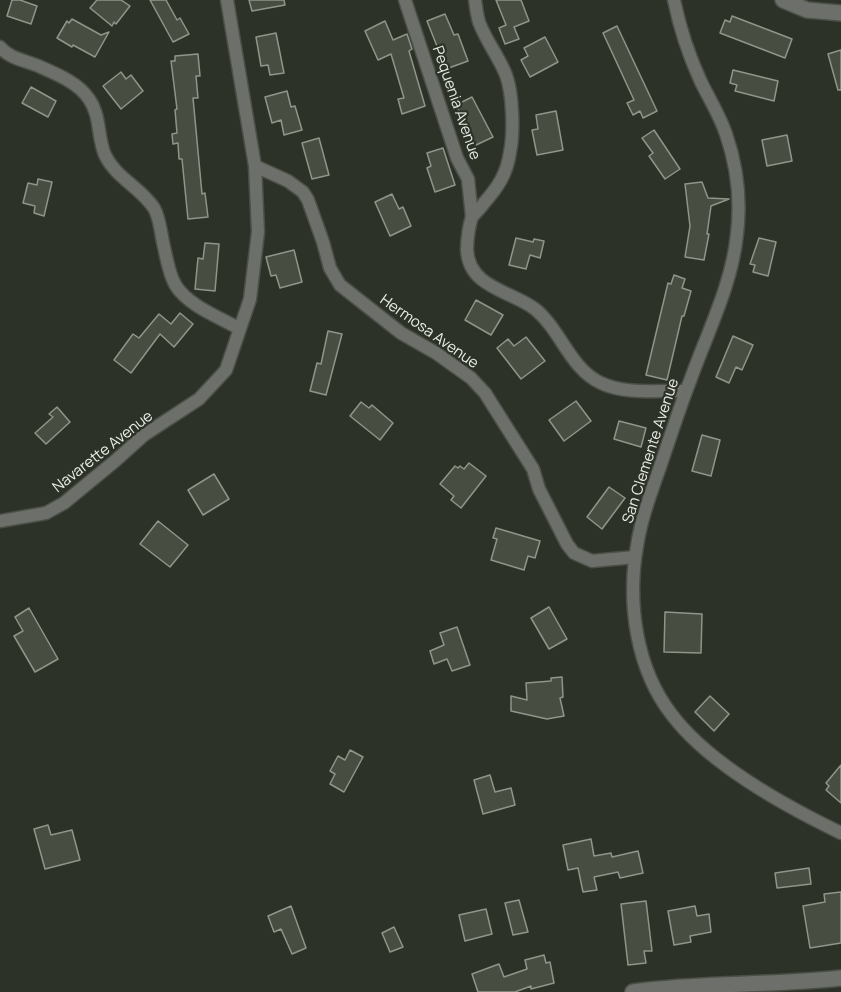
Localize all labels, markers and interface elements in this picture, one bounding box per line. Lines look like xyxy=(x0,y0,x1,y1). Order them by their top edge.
street label: Pequenia Avenue xyxy=(428,44,484,162)
street label: Hermosa Avenue xyxy=(376,291,482,373)
street label: San Clemente Avenue xyxy=(619,376,683,526)
street label: Navarette Avenue xyxy=(49,407,157,497)

